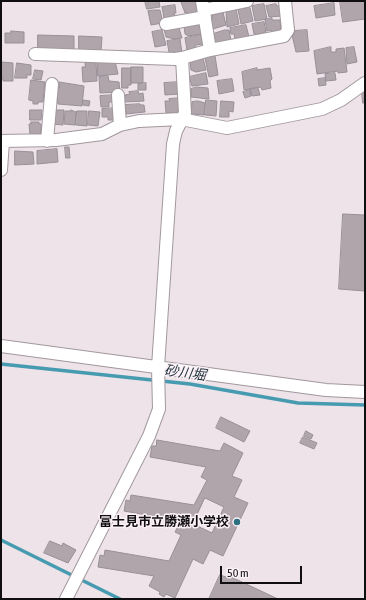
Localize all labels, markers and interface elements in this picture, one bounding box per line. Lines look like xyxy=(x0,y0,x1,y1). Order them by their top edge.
water label: 砂川堀 xyxy=(163,362,207,384)
place label: 富士見市立勝瀬小学校 xyxy=(99,514,229,530)
marker: 富士見市立勝瀬小学校 xyxy=(232,517,242,527)
scale bar xyxy=(222,558,304,584)
text: 50 m xyxy=(227,566,249,580)

